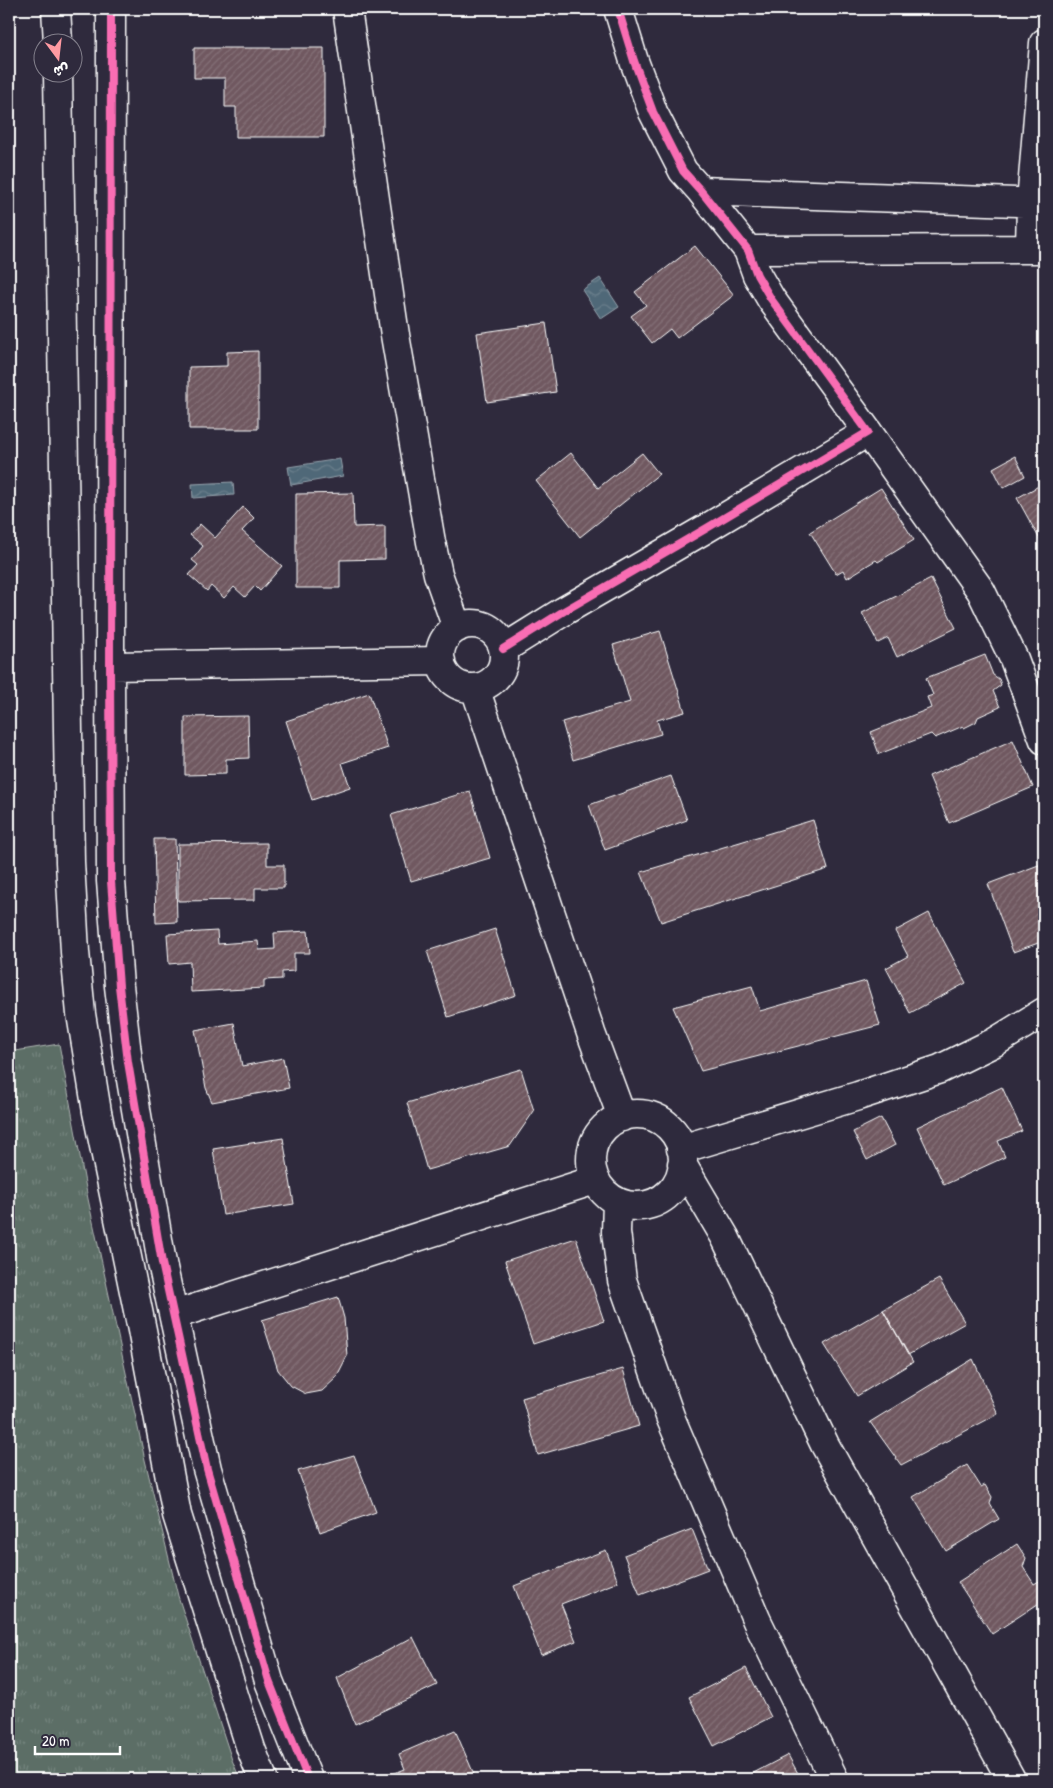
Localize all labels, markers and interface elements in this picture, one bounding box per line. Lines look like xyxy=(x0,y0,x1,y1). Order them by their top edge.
north arrow xyxy=(32,32,82,82)
text: ش xyxy=(52,60,71,82)
scale bar xyxy=(35,1723,120,1755)
text: 20 m xyxy=(42,1730,69,1751)

